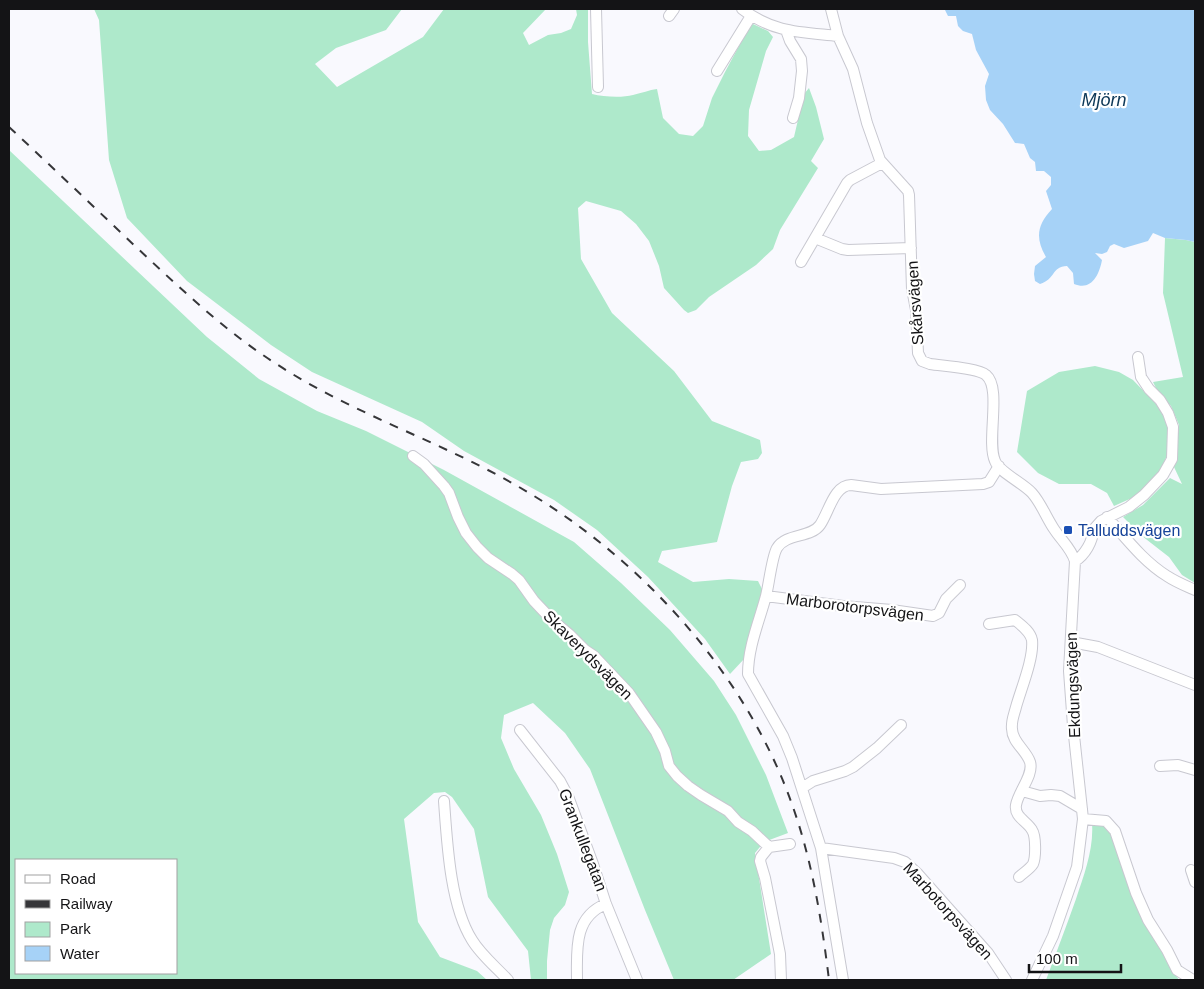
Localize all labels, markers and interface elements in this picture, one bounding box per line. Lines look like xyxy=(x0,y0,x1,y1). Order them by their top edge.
water label: Mjörn xyxy=(1081,90,1127,110)
street label: Skårsvägen xyxy=(904,260,926,346)
place label: Talluddsvägen xyxy=(1078,522,1180,539)
marker: Talluddsvägen xyxy=(1062,524,1074,536)
street label: Marborotorpsvägen xyxy=(785,590,925,624)
street label: Skaverydsvägen xyxy=(540,607,636,703)
street label: Ekdungsvägen xyxy=(1063,632,1083,738)
street label: Grankullegatan xyxy=(556,786,610,894)
legend xyxy=(15,859,178,974)
street label: Marbotorpsvägen xyxy=(900,859,996,963)
text: Road xyxy=(60,870,96,887)
text: Railway xyxy=(60,895,113,912)
text: Park xyxy=(60,920,91,937)
scale bar xyxy=(1029,942,1122,974)
text: Water xyxy=(60,945,99,962)
text: 100 m xyxy=(1036,950,1078,967)

